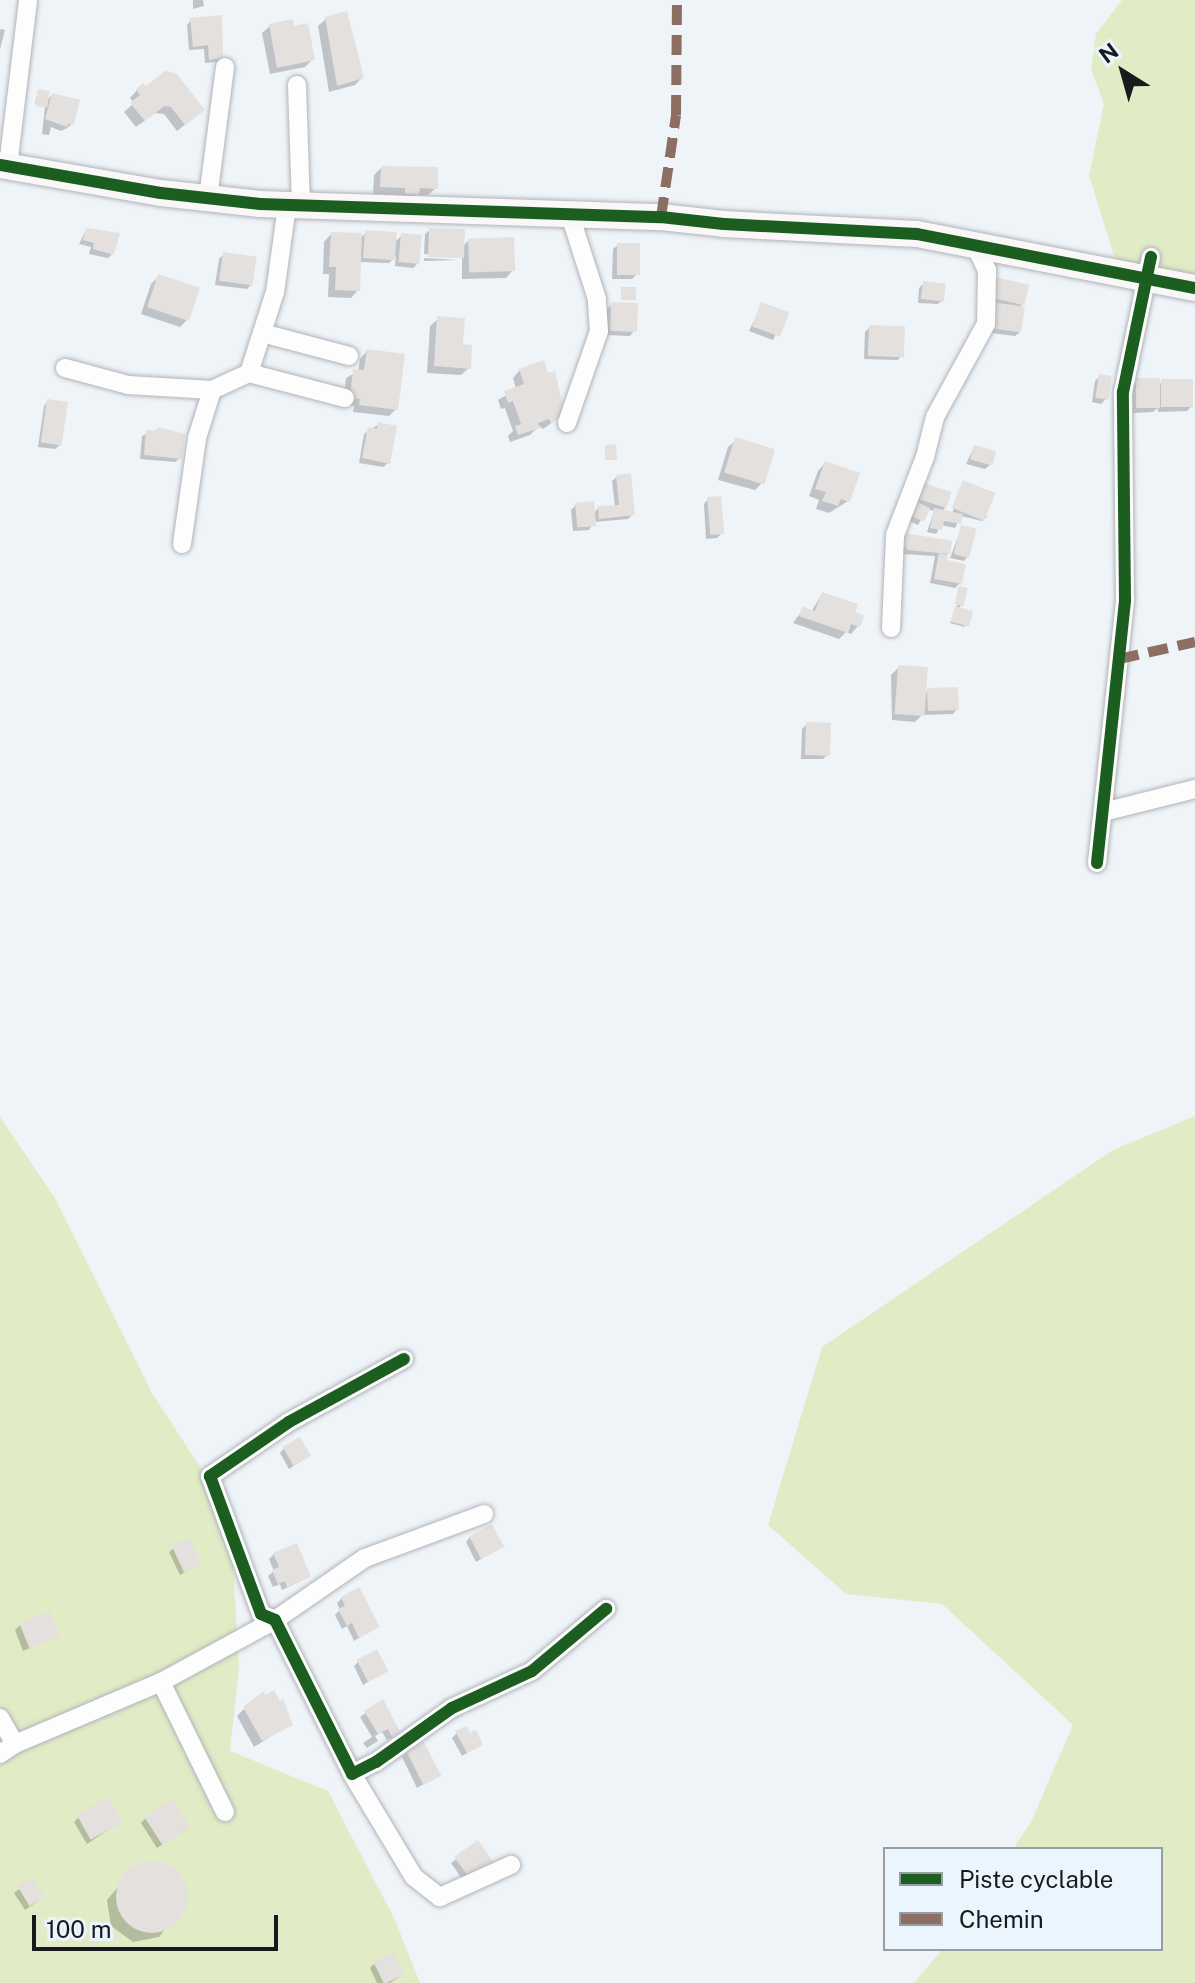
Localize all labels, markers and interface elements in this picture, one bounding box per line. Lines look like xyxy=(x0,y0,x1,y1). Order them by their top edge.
north arrow xyxy=(1083,32,1163,112)
text: N xyxy=(1094,37,1123,68)
legend xyxy=(883,1847,1163,1951)
text: Piste cyclable xyxy=(959,1865,1113,1893)
scale bar xyxy=(36,1899,282,1949)
text: Chemin xyxy=(959,1905,1044,1933)
text: 100 m xyxy=(46,1915,112,1943)

